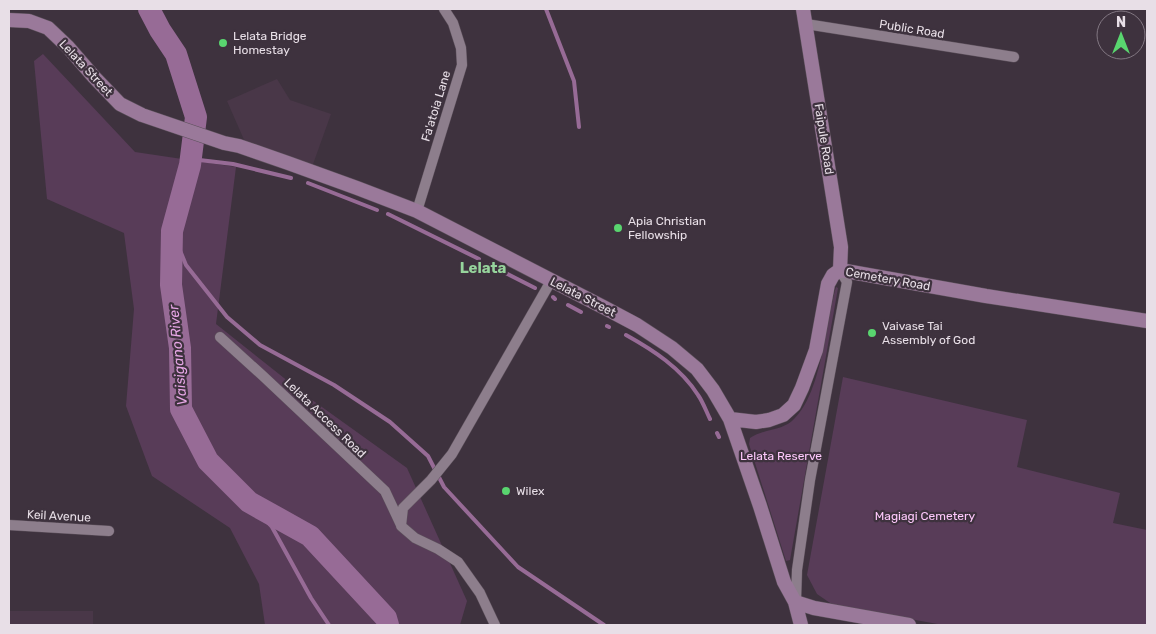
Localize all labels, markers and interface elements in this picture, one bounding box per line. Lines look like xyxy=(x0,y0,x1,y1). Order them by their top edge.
north arrow xyxy=(1096,10,1146,60)
text: N xyxy=(1116,14,1126,31)
street label: Public Road xyxy=(878,17,946,41)
place label: Lelata Bridge Homestay xyxy=(233,29,307,57)
street label: Lelata Street xyxy=(56,37,116,99)
marker: Lelata Bridge Homestay xyxy=(217,37,229,49)
street label: Fa'atoia Lane xyxy=(419,69,453,143)
street label: Faipule Road xyxy=(811,103,837,175)
place label: Apia Christian Fellowship xyxy=(628,214,706,242)
marker: Apia Christian Fellowship xyxy=(612,222,624,234)
district label: Lelata xyxy=(460,259,507,277)
street label: Cemetery Road xyxy=(845,265,931,293)
street label: Lelata Street xyxy=(548,274,618,320)
water label: Vaisigano River xyxy=(165,303,191,406)
place label: Vaivase Tai Assembly of God xyxy=(882,319,975,347)
marker: Vaivase Tai Assembly of God xyxy=(866,327,878,339)
street label: Lelata Access Road xyxy=(281,375,369,461)
park label: Lelata Reserve xyxy=(740,449,822,463)
place label: Wilex xyxy=(516,484,545,498)
marker: Wilex xyxy=(500,485,512,497)
street label: Keil Avenue xyxy=(27,507,92,525)
park label: Magiagi Cemetery xyxy=(875,509,976,523)

